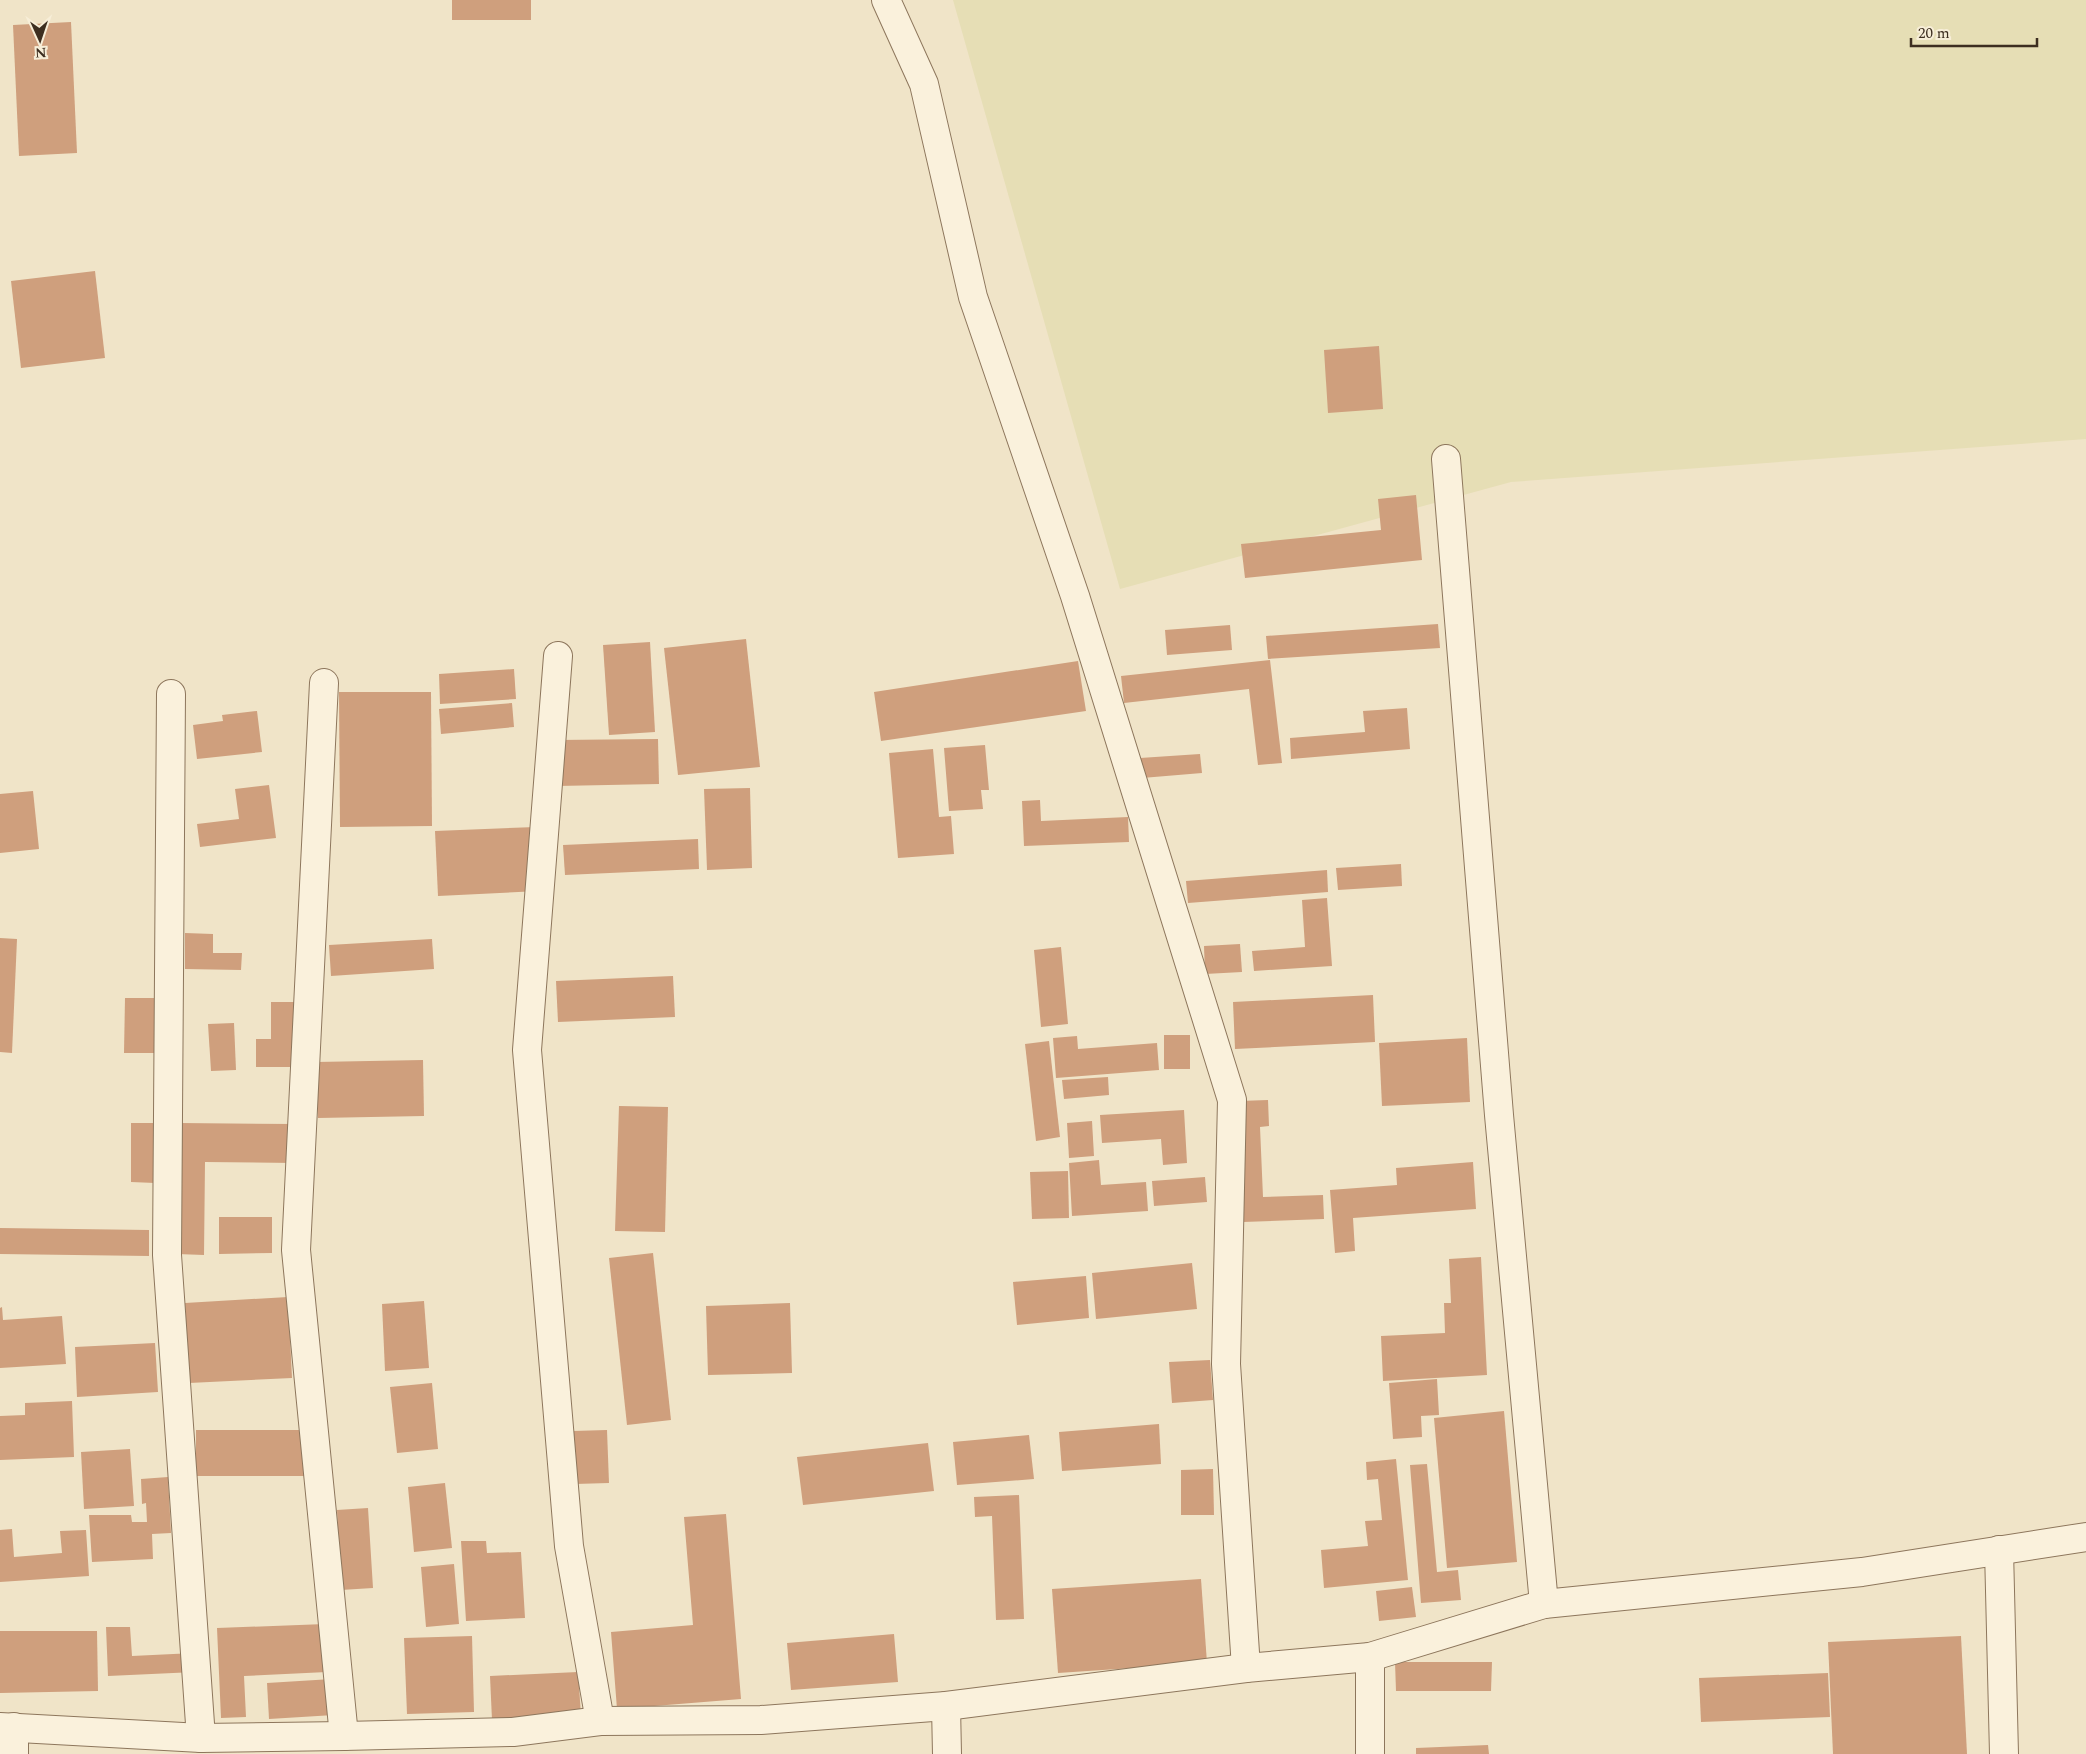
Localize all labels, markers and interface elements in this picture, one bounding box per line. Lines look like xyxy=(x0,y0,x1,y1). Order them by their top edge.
north arrow xyxy=(15,15,65,65)
scale bar xyxy=(1911,15,2037,47)
text: 20 m xyxy=(1918,22,1950,45)
text: N xyxy=(34,42,47,63)

